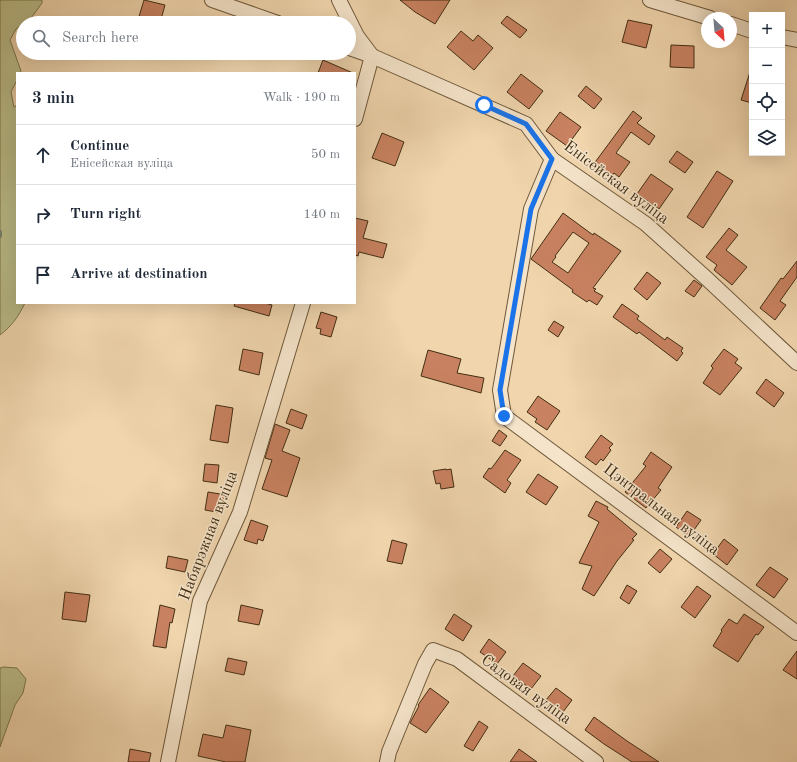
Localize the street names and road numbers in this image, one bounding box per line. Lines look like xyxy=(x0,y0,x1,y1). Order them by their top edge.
street label: Енісейская вуліца xyxy=(560,138,672,228)
street label: Цэнтральная вуліца xyxy=(600,461,722,559)
street label: Набярэжная вуліца xyxy=(177,469,241,603)
street label: Садовая вуліца xyxy=(478,652,574,728)

